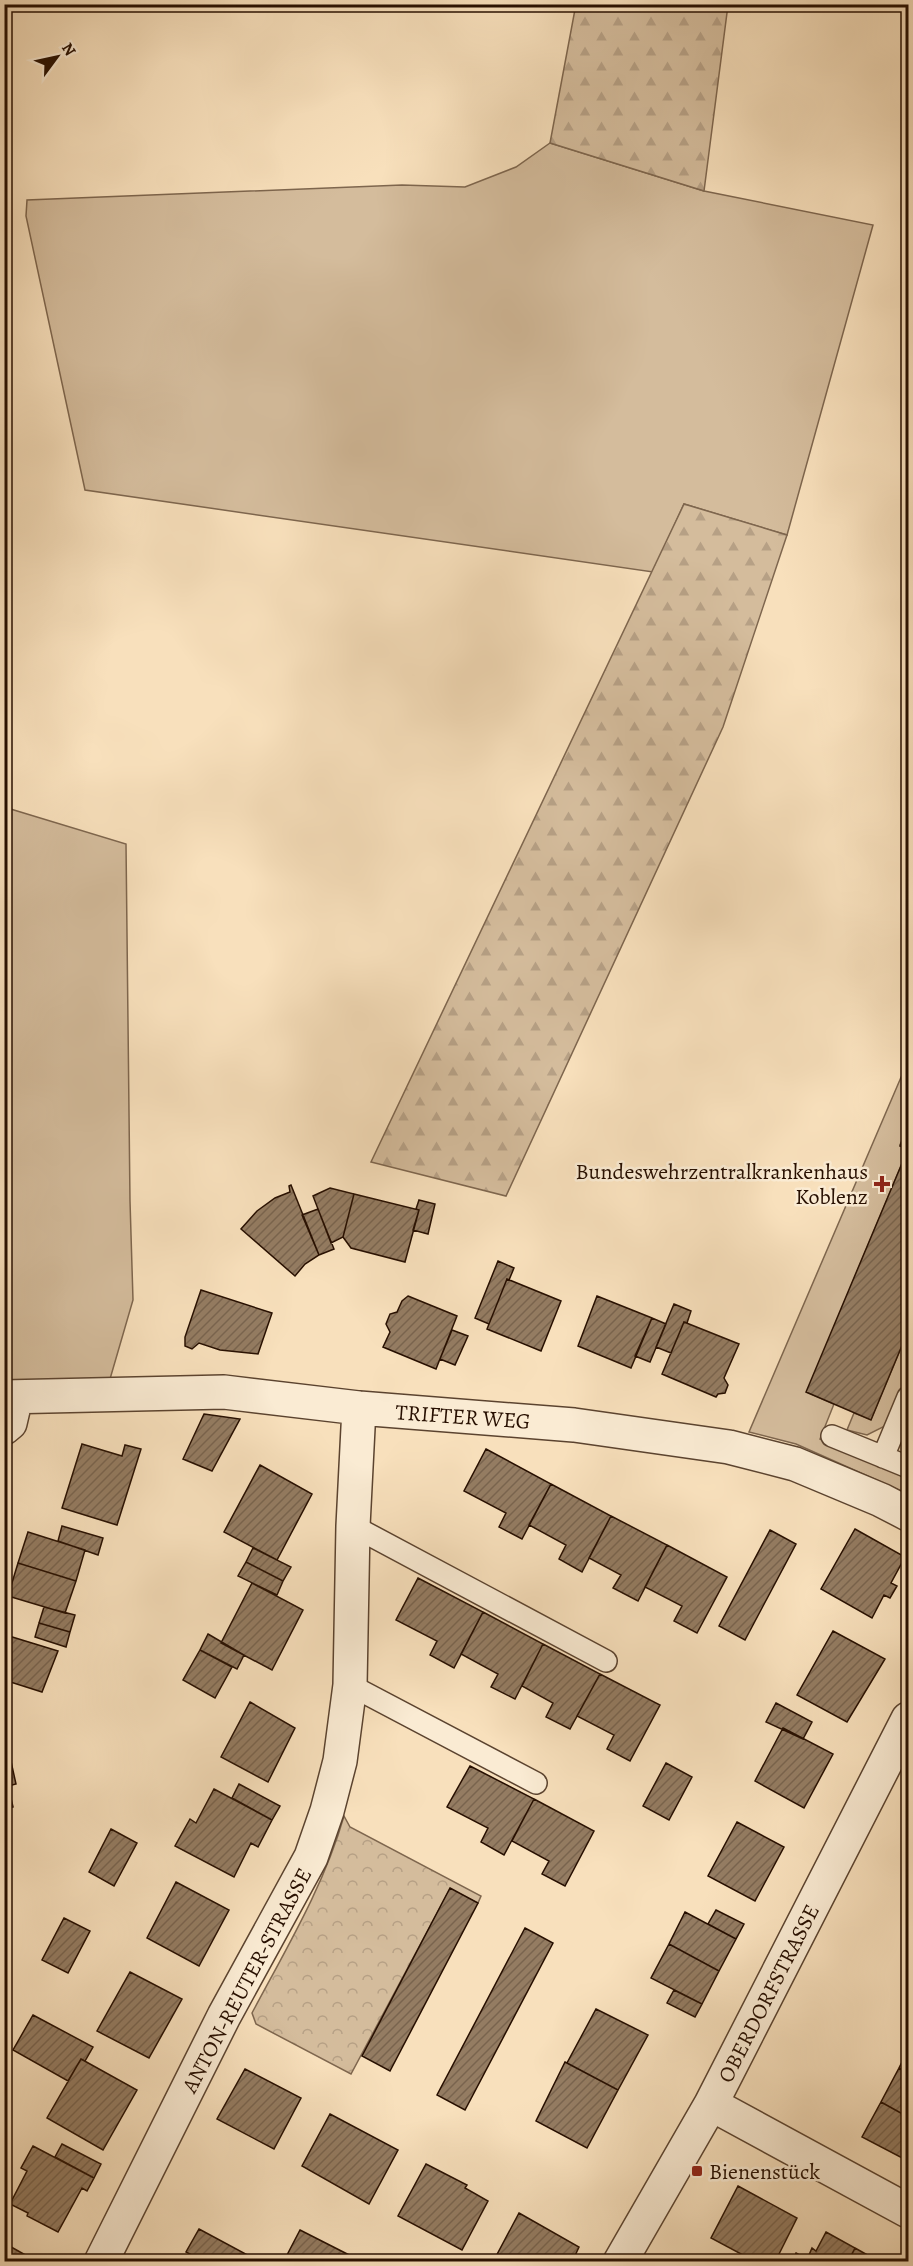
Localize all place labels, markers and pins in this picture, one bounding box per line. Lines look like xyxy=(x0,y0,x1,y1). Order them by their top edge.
place label: Bundeswehrzentralkrankenhaus Koblenz xyxy=(575,1157,868,1212)
marker: Bundeswehrzentralkrankenhaus Koblenz xyxy=(873,1175,891,1193)
place label: Bienenstück xyxy=(709,2157,820,2187)
marker: Bienenstück xyxy=(690,2164,704,2178)

